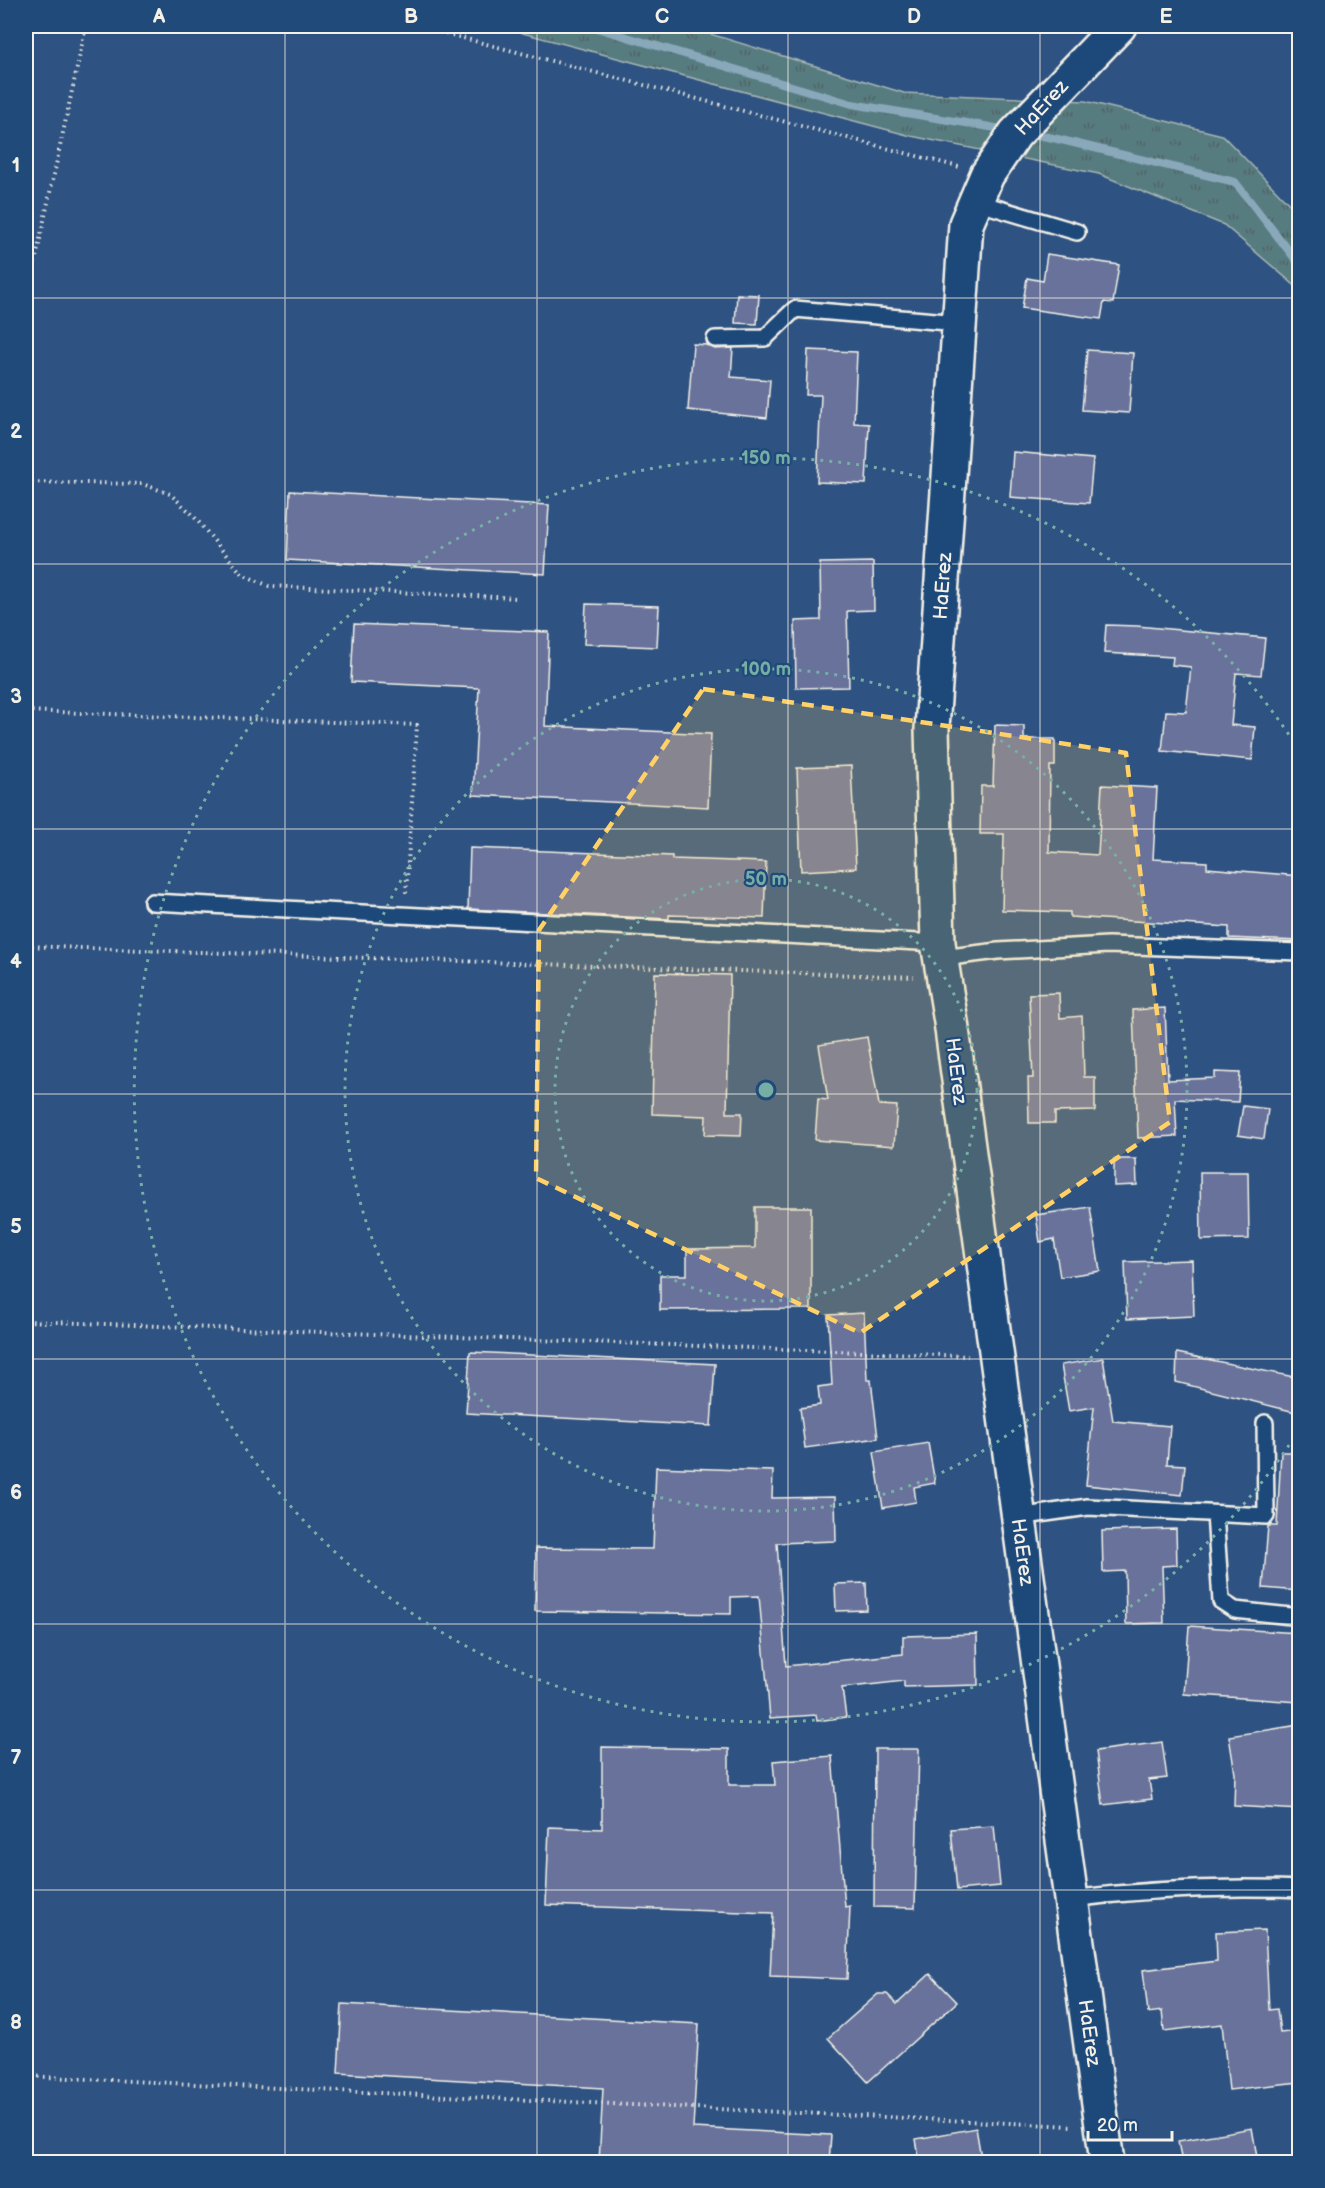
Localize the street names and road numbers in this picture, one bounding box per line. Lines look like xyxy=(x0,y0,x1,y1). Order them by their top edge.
street label: HaErez xyxy=(1010,75,1074,141)
street label: HaErez xyxy=(929,551,957,621)
street label: HaErez xyxy=(940,1036,972,1106)
street label: HaErez xyxy=(1005,1517,1039,1588)
street label: HaErez xyxy=(1072,1998,1106,2069)

